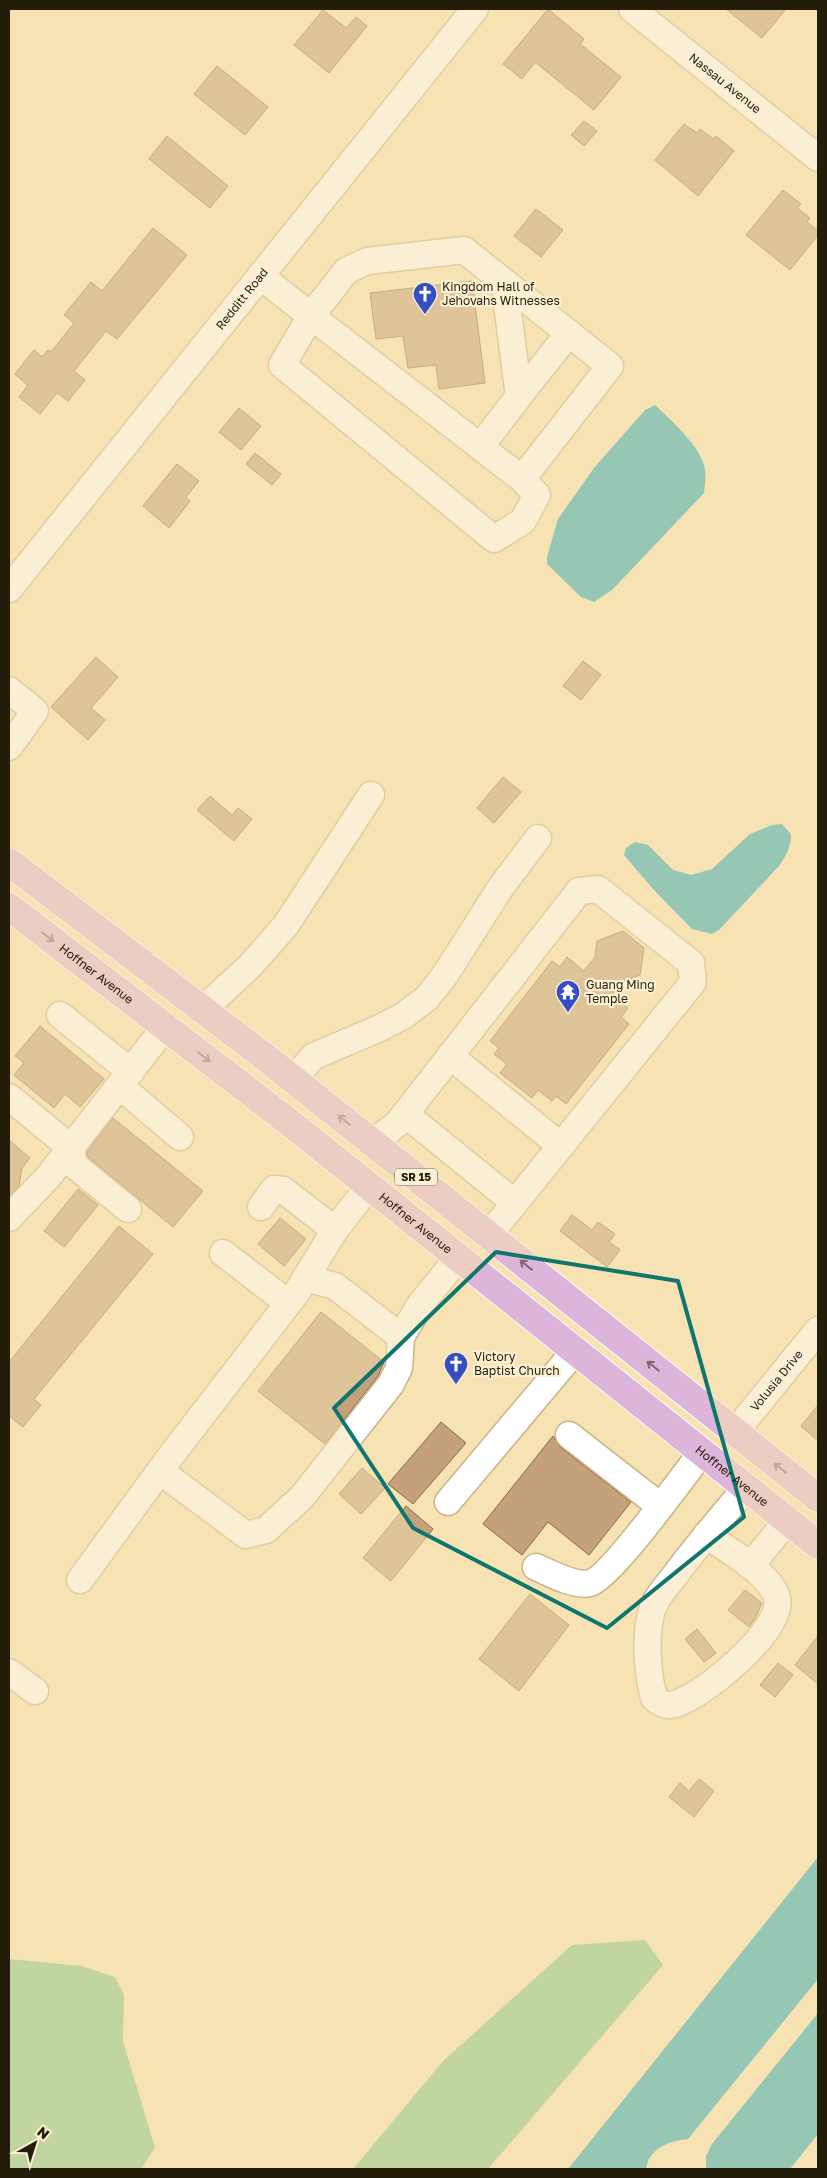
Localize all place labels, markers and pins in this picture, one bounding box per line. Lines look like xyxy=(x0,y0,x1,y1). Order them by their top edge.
place label: Kingdom Hall of Jehovahs Witnesses xyxy=(442,279,560,308)
church icon: Kingdom Hall of Jehovahs Witnesses xyxy=(412,281,438,315)
place label: Guang Ming Temple xyxy=(586,977,655,1006)
temple icon: Guang Ming Temple xyxy=(555,979,581,1013)
place label: Victory Baptist Church xyxy=(474,1349,560,1378)
church icon: Victory Baptist Church xyxy=(443,1351,469,1385)

